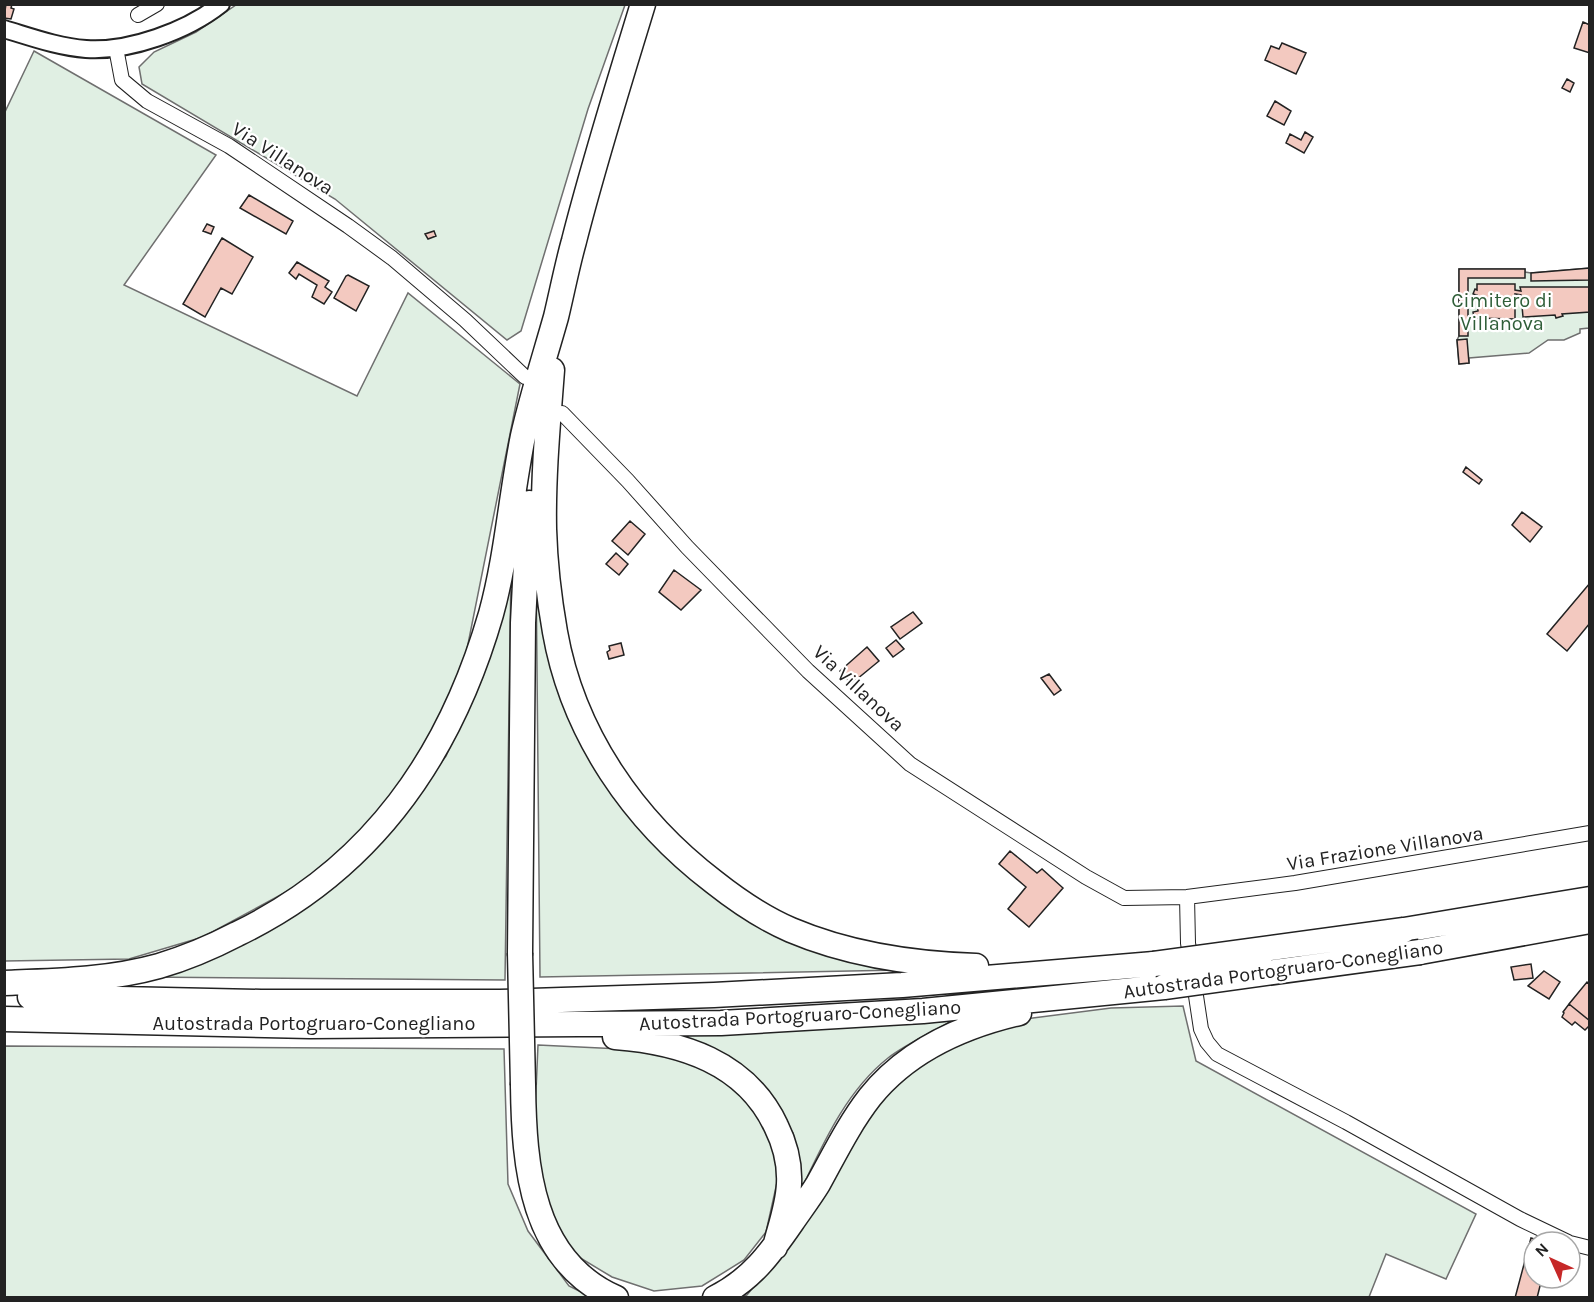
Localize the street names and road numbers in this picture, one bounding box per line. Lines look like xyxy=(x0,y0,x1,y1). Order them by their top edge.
street label: Via Villanova xyxy=(228,117,338,200)
street label: Via Villanova xyxy=(808,640,909,736)
street label: Via Frazione Villanova xyxy=(1285,822,1485,875)
street label: Autostrada Portogruaro-Conegliano xyxy=(1122,936,1444,1003)
street label: Autostrada Portogruaro-Conegliano xyxy=(638,996,962,1035)
street label: Autostrada Portogruaro-Conegliano xyxy=(153,1012,475,1035)

